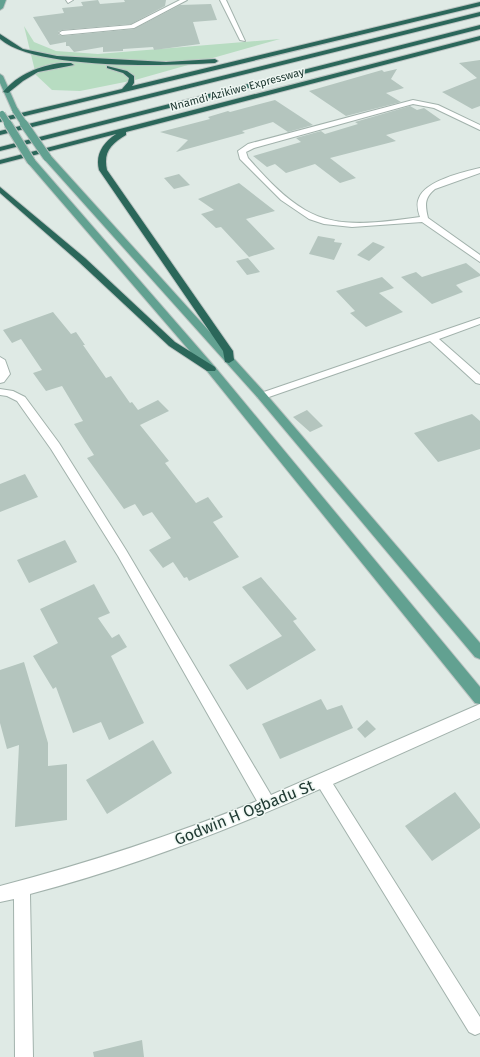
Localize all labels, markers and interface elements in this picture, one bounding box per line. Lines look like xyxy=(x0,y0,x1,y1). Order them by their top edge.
street label: Nnamdi Azikiwe Expressway xyxy=(169,65,306,114)
street label: Godwin H Ogbadu St xyxy=(172,776,317,849)

